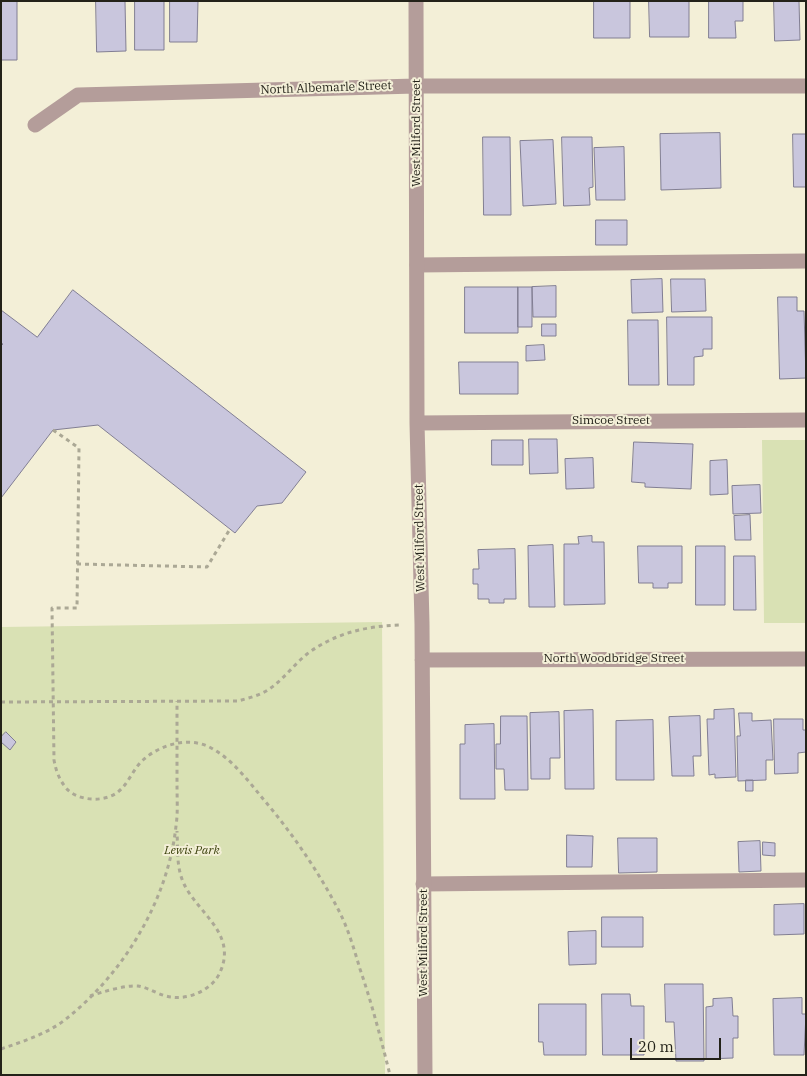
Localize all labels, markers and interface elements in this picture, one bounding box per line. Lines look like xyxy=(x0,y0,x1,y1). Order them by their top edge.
street label: North Albemarle Street xyxy=(260,79,392,97)
street label: West Milford Street xyxy=(410,79,424,187)
street label: Simcoe Street xyxy=(572,414,650,428)
street label: West Milford Street xyxy=(412,484,428,592)
street label: North Woodbridge Street xyxy=(543,652,685,666)
park label: Lewis Park xyxy=(164,844,220,858)
street label: West Milford Street xyxy=(417,889,431,997)
scale bar xyxy=(632,1028,723,1060)
text: 20 m xyxy=(638,1037,674,1056)

